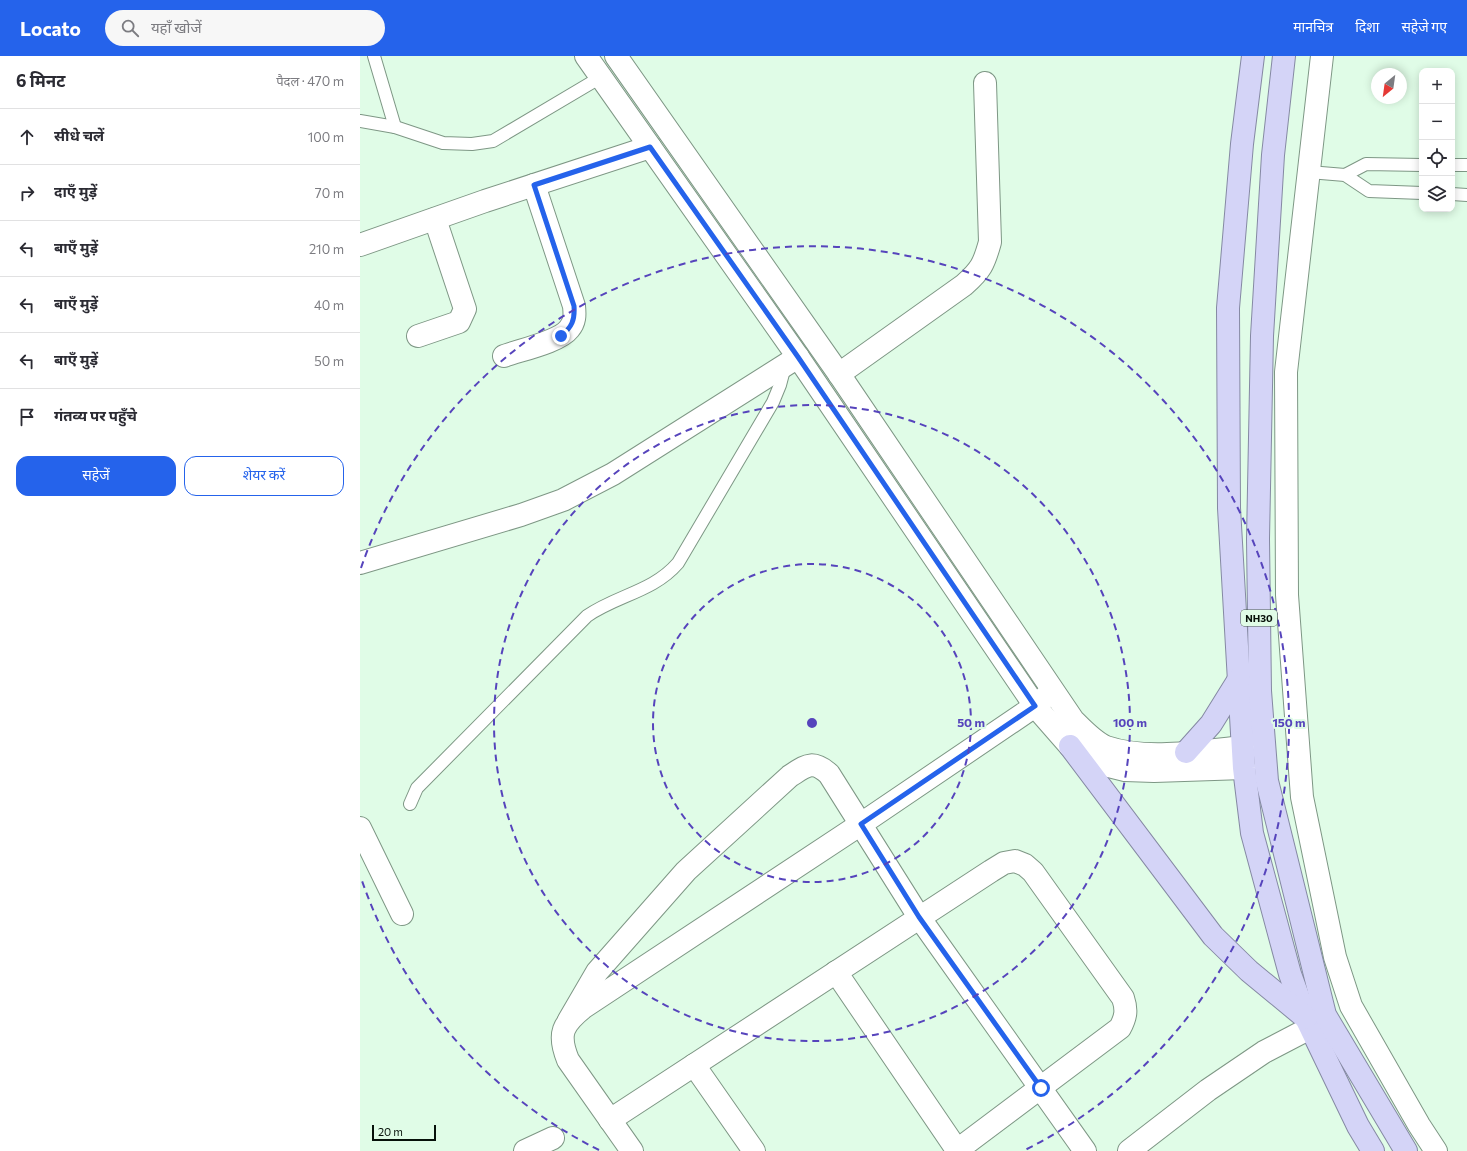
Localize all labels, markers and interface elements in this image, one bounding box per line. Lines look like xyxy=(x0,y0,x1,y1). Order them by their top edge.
search box xyxy=(105,10,385,46)
text: Locato xyxy=(20,17,81,40)
icon: search xyxy=(119,17,141,39)
text: यहाँ खोजें xyxy=(151,18,202,36)
text: मानचित्र xyxy=(1293,18,1333,35)
text: दिशा xyxy=(1355,18,1379,35)
text: सहेजे गए xyxy=(1401,18,1447,35)
north arrow xyxy=(1371,68,1407,104)
map controls xyxy=(1419,68,1455,212)
button: + xyxy=(1419,68,1455,104)
text: 6 मिनट xyxy=(16,70,65,91)
text: पैदल · 470 m xyxy=(276,73,344,89)
button: − xyxy=(1419,104,1455,140)
icon: ahead xyxy=(16,126,38,148)
text: सीधे चलें xyxy=(54,126,104,144)
text: 100 m xyxy=(308,129,344,145)
button: locate xyxy=(1419,140,1455,176)
button: layers xyxy=(1419,176,1455,212)
icon: right xyxy=(16,182,38,204)
text: दाएँ मुड़ें xyxy=(54,182,97,200)
text: 70 m xyxy=(315,185,344,201)
icon: left xyxy=(16,238,38,260)
text: बाएँ मुड़ें xyxy=(54,238,98,256)
text: 210 m xyxy=(309,241,344,257)
icon: left xyxy=(16,294,38,316)
text: बाएँ मुड़ें xyxy=(54,294,98,312)
text: 40 m xyxy=(314,297,344,313)
route end xyxy=(552,327,570,345)
icon: left xyxy=(16,350,38,372)
text: बाएँ मुड़ें xyxy=(54,350,98,368)
text: 50 m xyxy=(314,353,344,369)
icon: arrive xyxy=(16,406,38,428)
text: गंतव्य पर पहुँचे xyxy=(54,406,137,424)
button: सहेजें xyxy=(16,456,176,496)
button: शेयर करें xyxy=(184,456,344,496)
road number: NH30 xyxy=(1241,610,1277,626)
text: 50 m xyxy=(957,715,985,729)
text: 100 m xyxy=(1113,715,1147,729)
text: 150 m xyxy=(1272,715,1306,729)
centre of rings xyxy=(805,716,819,730)
route start xyxy=(1032,1079,1050,1097)
scale bar xyxy=(372,1123,436,1142)
text: 20 m xyxy=(378,1125,403,1138)

